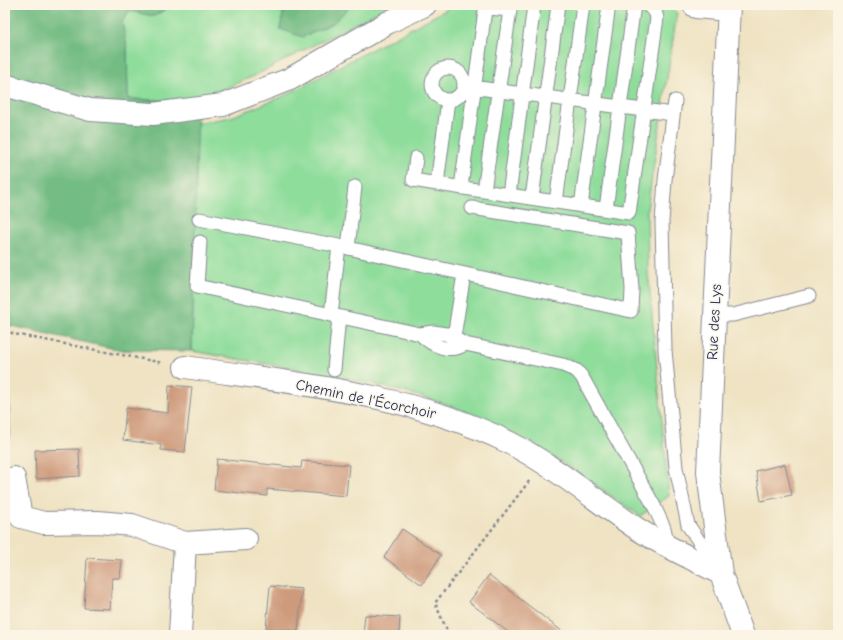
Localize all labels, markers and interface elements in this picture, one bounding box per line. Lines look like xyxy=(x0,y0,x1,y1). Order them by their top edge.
street label: Rue des Lys xyxy=(703,283,725,361)
street label: Chemin de l'Écorchoir xyxy=(294,374,438,423)

